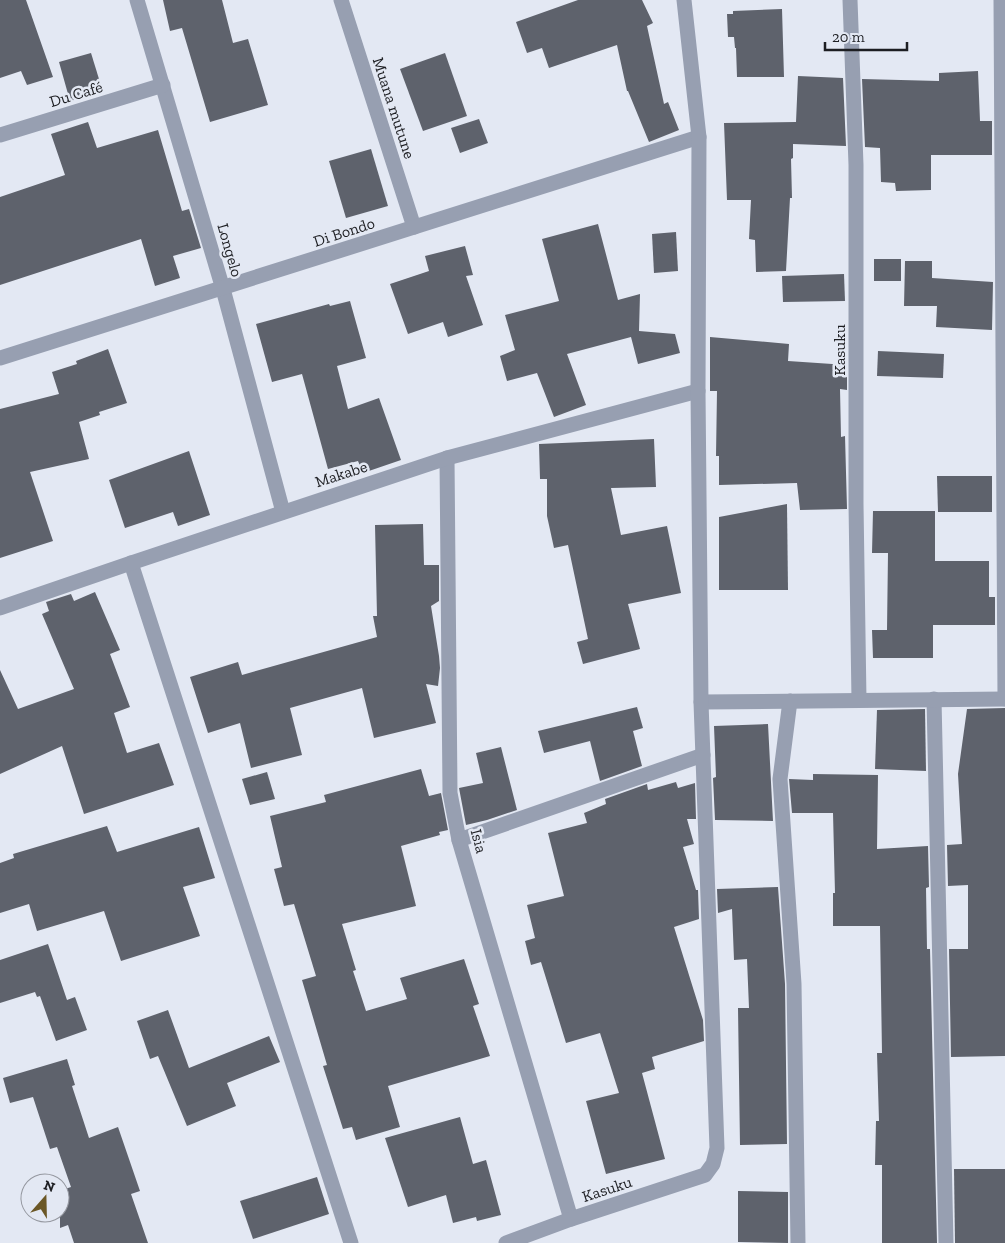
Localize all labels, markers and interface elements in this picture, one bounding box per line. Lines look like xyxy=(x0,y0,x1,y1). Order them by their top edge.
scale bar xyxy=(825,20,908,52)
text: 20 m xyxy=(832,28,865,46)
street label: Muana mutune xyxy=(369,55,419,161)
street label: Du Café xyxy=(47,77,105,111)
street label: Di Bondo xyxy=(311,213,377,251)
street label: Longelo xyxy=(213,221,247,279)
street label: Kasuku xyxy=(830,324,849,376)
street label: Makabe xyxy=(312,457,370,491)
street label: Isia xyxy=(467,827,491,855)
street label: Kasuku xyxy=(580,1172,634,1206)
north arrow xyxy=(20,1173,70,1223)
text: N xyxy=(41,1176,58,1196)

